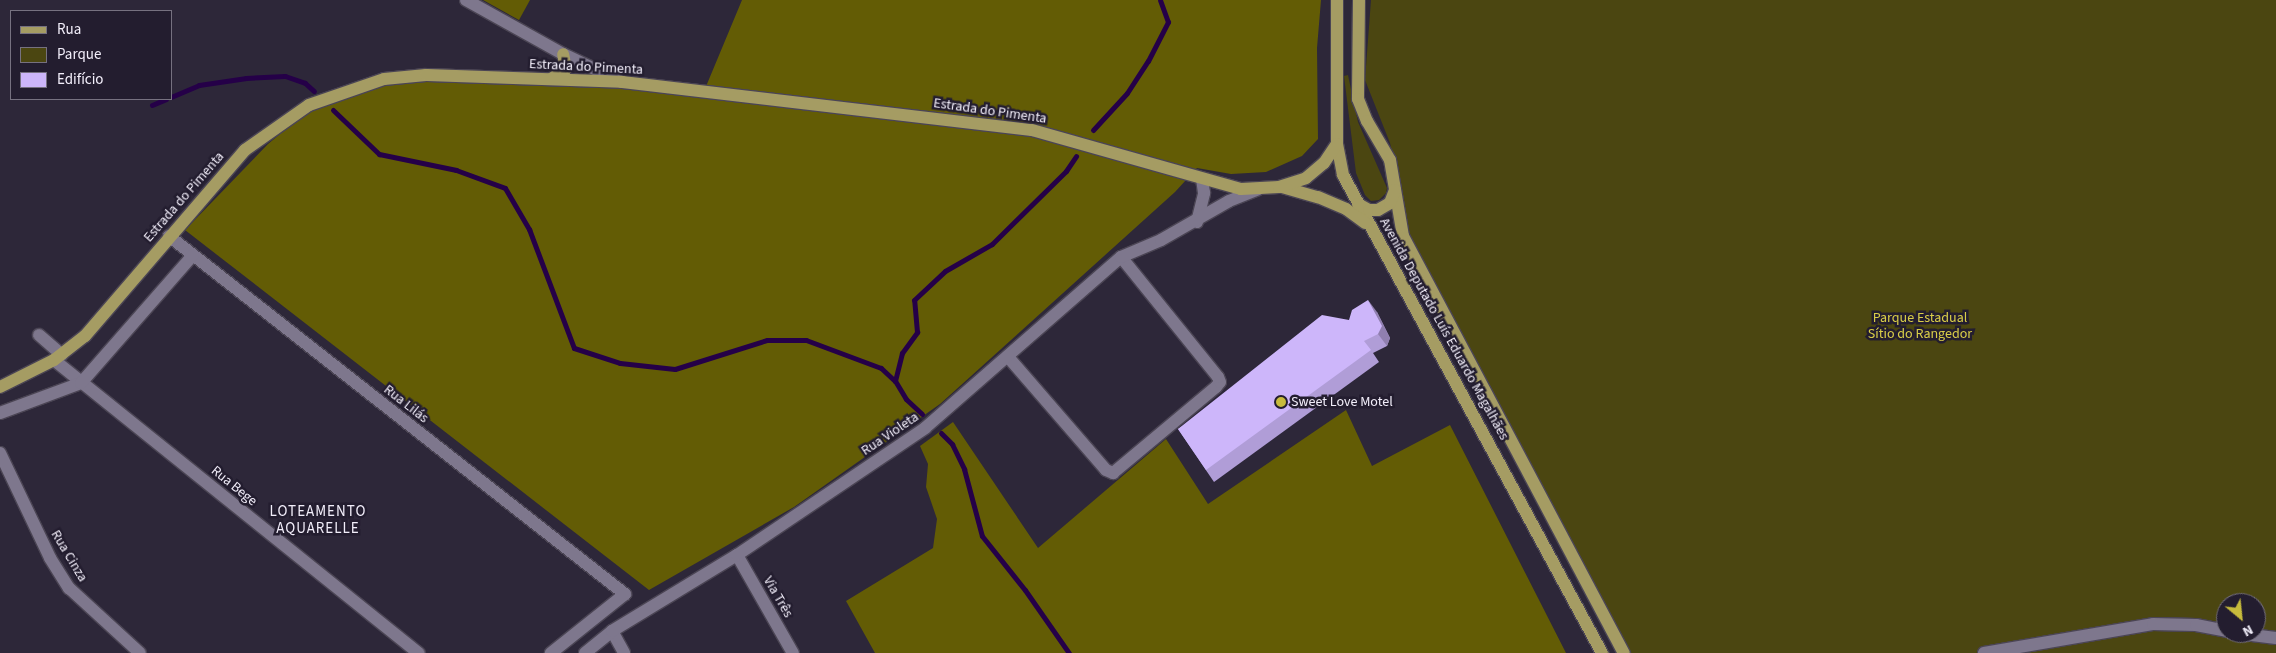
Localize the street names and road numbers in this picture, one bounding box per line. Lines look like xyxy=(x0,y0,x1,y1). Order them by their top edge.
street label: Estrada do Pimenta xyxy=(529,56,643,78)
street label: Estrada do Pimenta xyxy=(932,95,1048,127)
street label: Estrada do Pimenta xyxy=(140,148,228,246)
street label: Avenida Deputado Luís Eduardo Magalhães xyxy=(1376,215,1512,443)
street label: Rua Lilás xyxy=(380,381,432,427)
street label: Rua Violeta xyxy=(858,409,922,459)
street label: Rua Bege xyxy=(208,462,260,510)
street label: Rua Cinza xyxy=(47,527,91,585)
street label: Via Três xyxy=(760,573,796,621)

